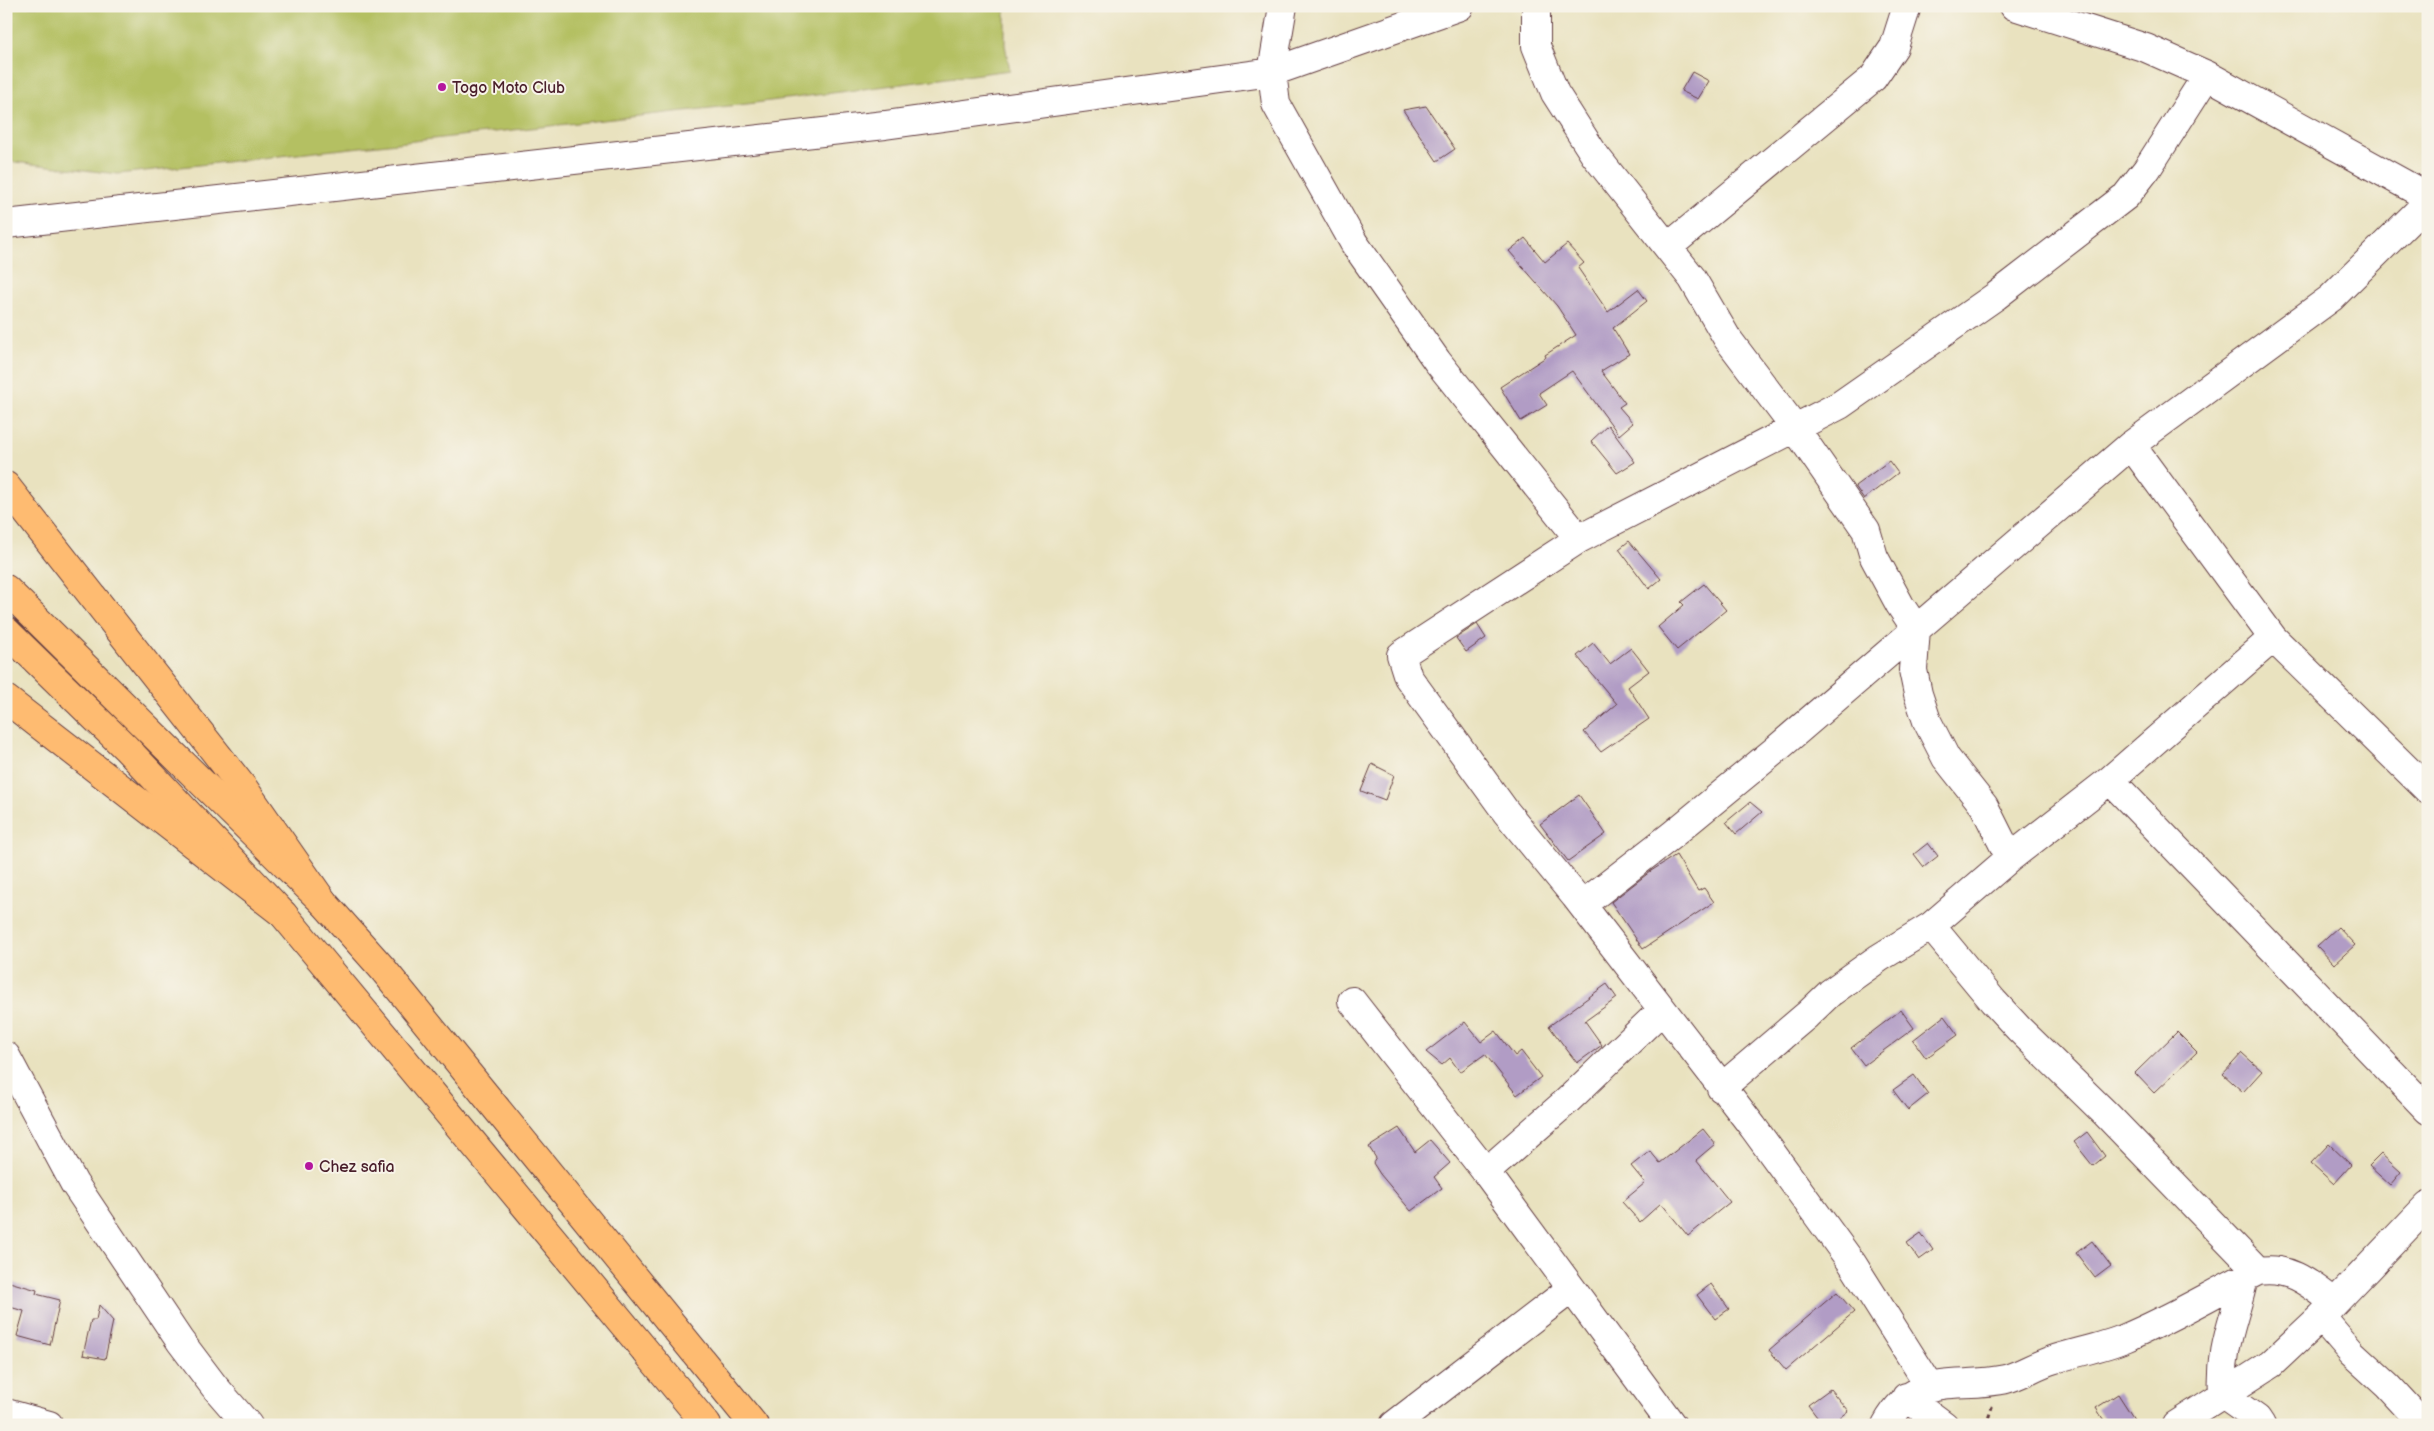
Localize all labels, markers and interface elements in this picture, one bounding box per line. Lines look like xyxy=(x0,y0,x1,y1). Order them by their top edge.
place label: Togo Moto Club xyxy=(452,79,565,98)
marker: Togo Moto Club xyxy=(436,81,448,93)
place label: Chez safia xyxy=(319,1158,395,1177)
marker: Chez safia xyxy=(303,1160,315,1172)

